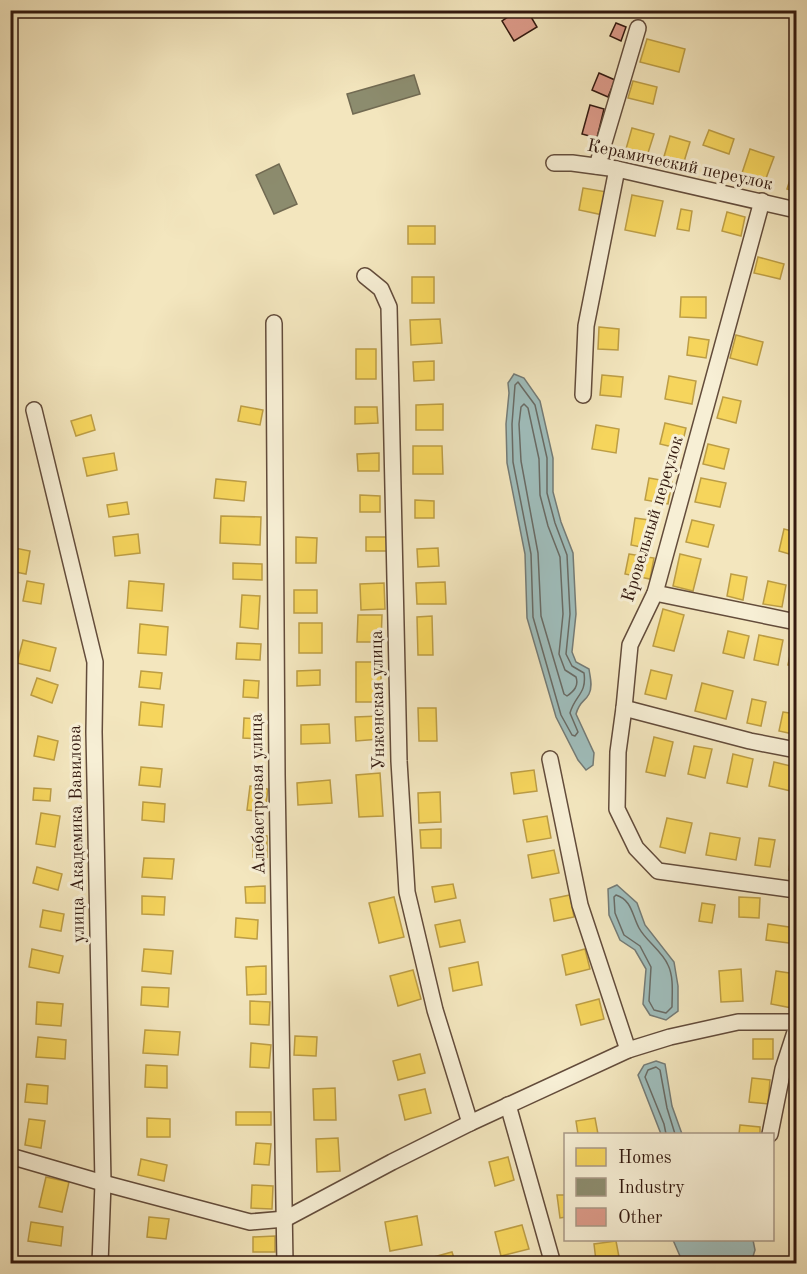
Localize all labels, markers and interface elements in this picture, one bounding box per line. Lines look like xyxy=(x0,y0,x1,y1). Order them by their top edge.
street label: Керамический переулок xyxy=(585,136,775,194)
street label: Кровельный переулок xyxy=(619,434,687,604)
street label: Унженская улица xyxy=(368,630,388,770)
street label: Алебастровая улица xyxy=(248,713,268,875)
street label: улица Академика Вавилова xyxy=(66,725,88,943)
legend xyxy=(564,1133,774,1241)
text: Homes xyxy=(618,1149,672,1167)
text: Industry xyxy=(618,1179,685,1197)
text: Other xyxy=(618,1209,663,1227)

